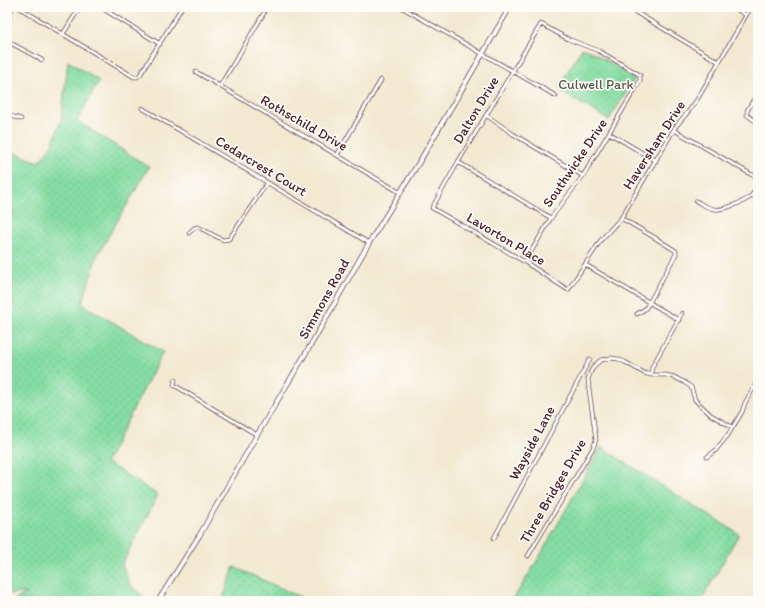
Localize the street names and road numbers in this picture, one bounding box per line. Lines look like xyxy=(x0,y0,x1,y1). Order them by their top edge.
street label: Dalton Drive xyxy=(449,73,503,147)
street label: Rothschild Drive xyxy=(257,91,351,155)
street label: Haversham Drive xyxy=(619,97,689,193)
street label: Southwicke Drive xyxy=(539,115,611,211)
street label: Cedarcrest Court xyxy=(212,132,310,200)
street label: Lavorton Place xyxy=(463,209,549,269)
street label: Simmons Road xyxy=(295,255,353,342)
street label: Wayside Lane xyxy=(505,403,559,483)
street label: Three Bridges Drive xyxy=(516,436,590,546)

